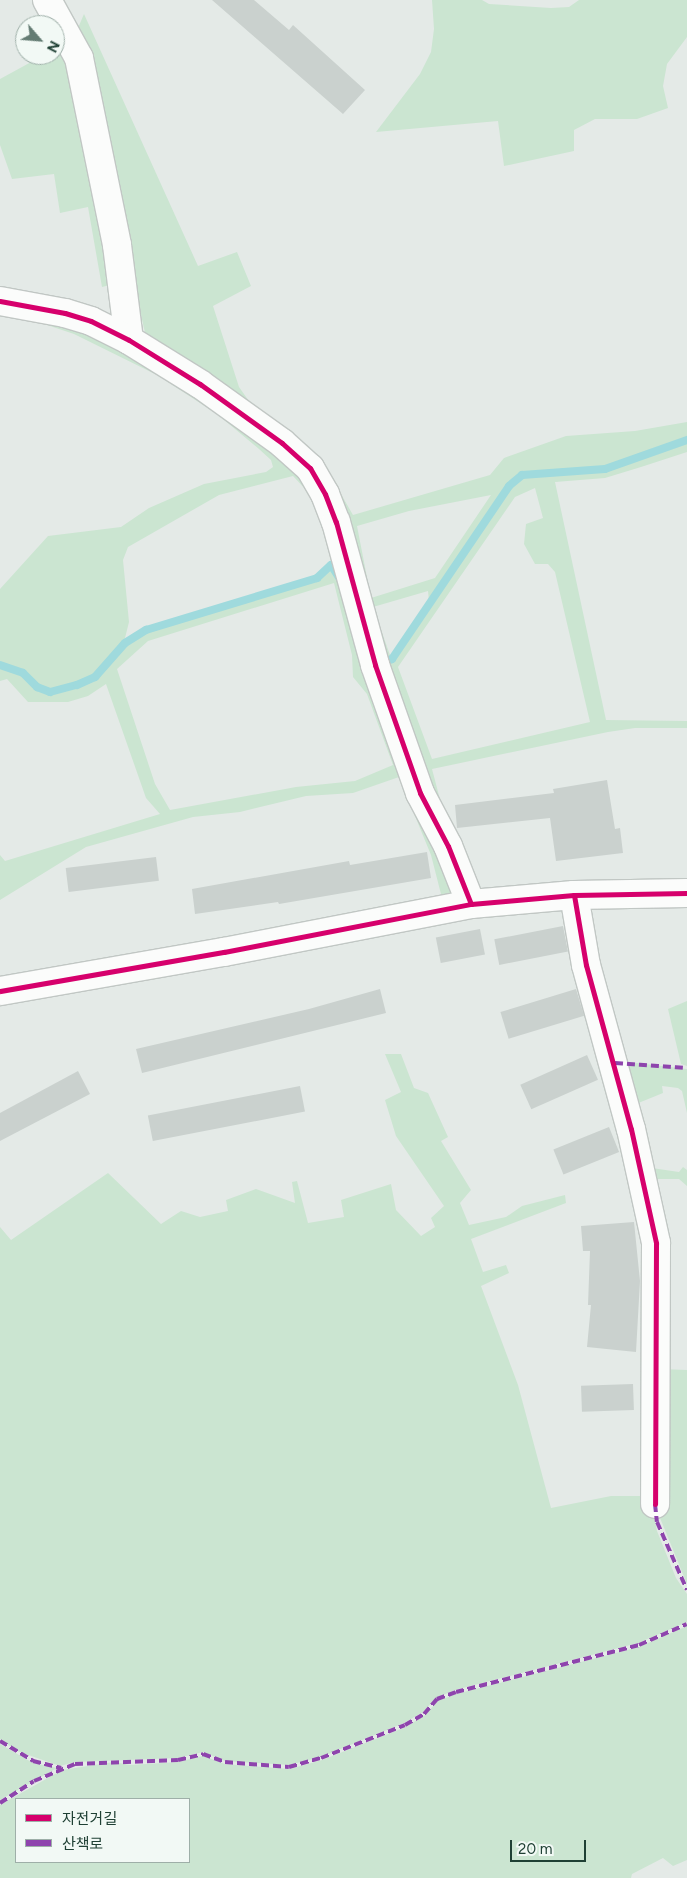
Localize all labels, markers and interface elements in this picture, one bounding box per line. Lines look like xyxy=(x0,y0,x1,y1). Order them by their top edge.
north arrow xyxy=(15,15,65,65)
text: N xyxy=(43,38,63,55)
legend xyxy=(15,1798,190,1863)
text: 자전거길 xyxy=(62,1810,117,1828)
scale bar xyxy=(512,1830,588,1862)
text: 산책로 xyxy=(62,1835,103,1853)
text: 20 m xyxy=(518,1840,552,1858)

